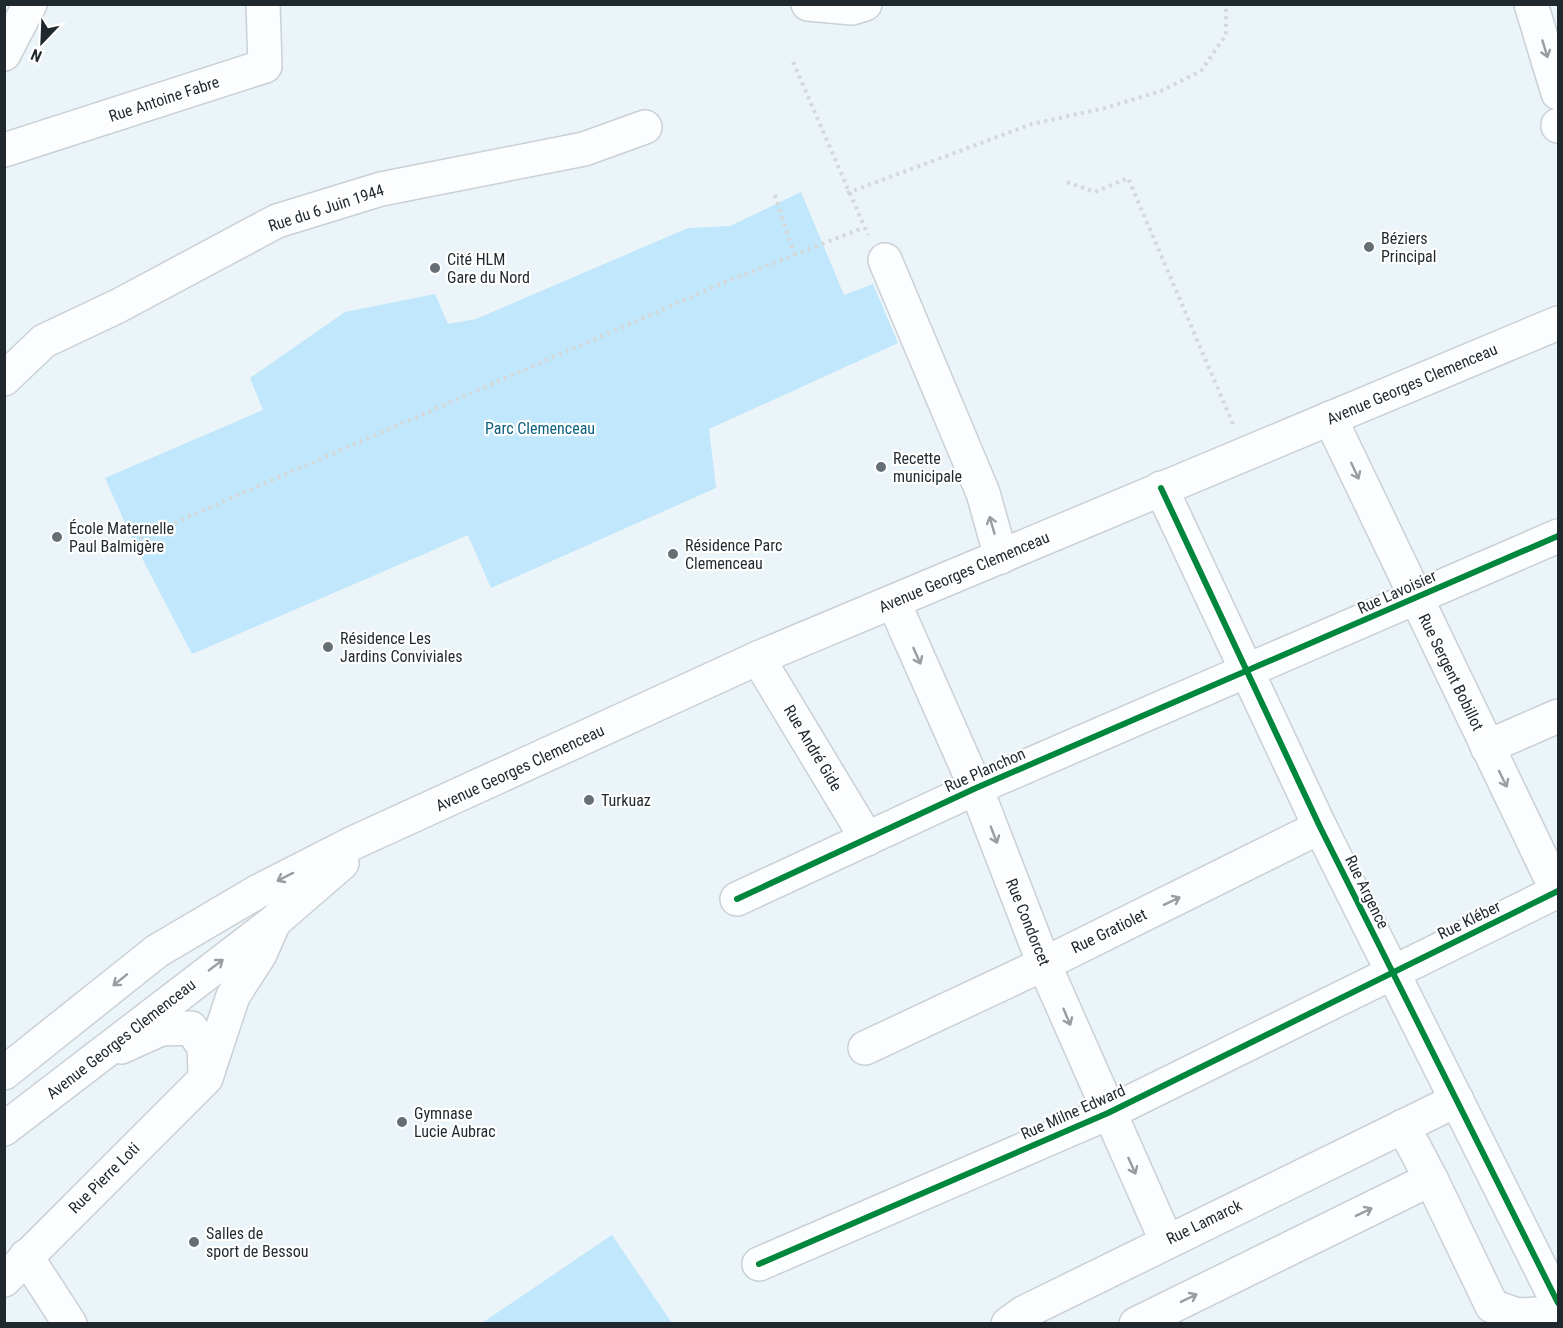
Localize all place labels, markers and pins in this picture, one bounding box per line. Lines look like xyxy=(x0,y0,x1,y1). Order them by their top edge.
place label: Béziers Principal xyxy=(1381,229,1436,266)
marker: Béziers Principal xyxy=(1362,240,1376,254)
place label: Cité HLM Gare du Nord xyxy=(447,250,530,287)
marker: Cité HLM Gare du Nord xyxy=(428,261,442,275)
place label: Recette municipale xyxy=(893,449,962,486)
marker: Recette municipale xyxy=(874,460,888,474)
place label: École Maternelle Paul Balmigère xyxy=(69,519,174,556)
marker: École Maternelle Paul Balmigère xyxy=(50,530,64,544)
place label: Résidence Parc Clemenceau xyxy=(685,536,782,573)
marker: Résidence Parc Clemenceau xyxy=(666,547,680,561)
place label: Résidence Les Jardins Conviviales xyxy=(340,629,462,666)
marker: Résidence Les Jardins Conviviales xyxy=(321,640,335,654)
place label: Turkuaz xyxy=(601,791,651,810)
marker: Turkuaz xyxy=(582,793,596,807)
place label: Gymnase Lucie Aubrac xyxy=(414,1104,496,1141)
marker: Gymnase Lucie Aubrac xyxy=(395,1115,409,1129)
place label: Salles de sport de Bessou xyxy=(206,1224,309,1261)
marker: Salles de sport de Bessou xyxy=(187,1235,201,1249)

